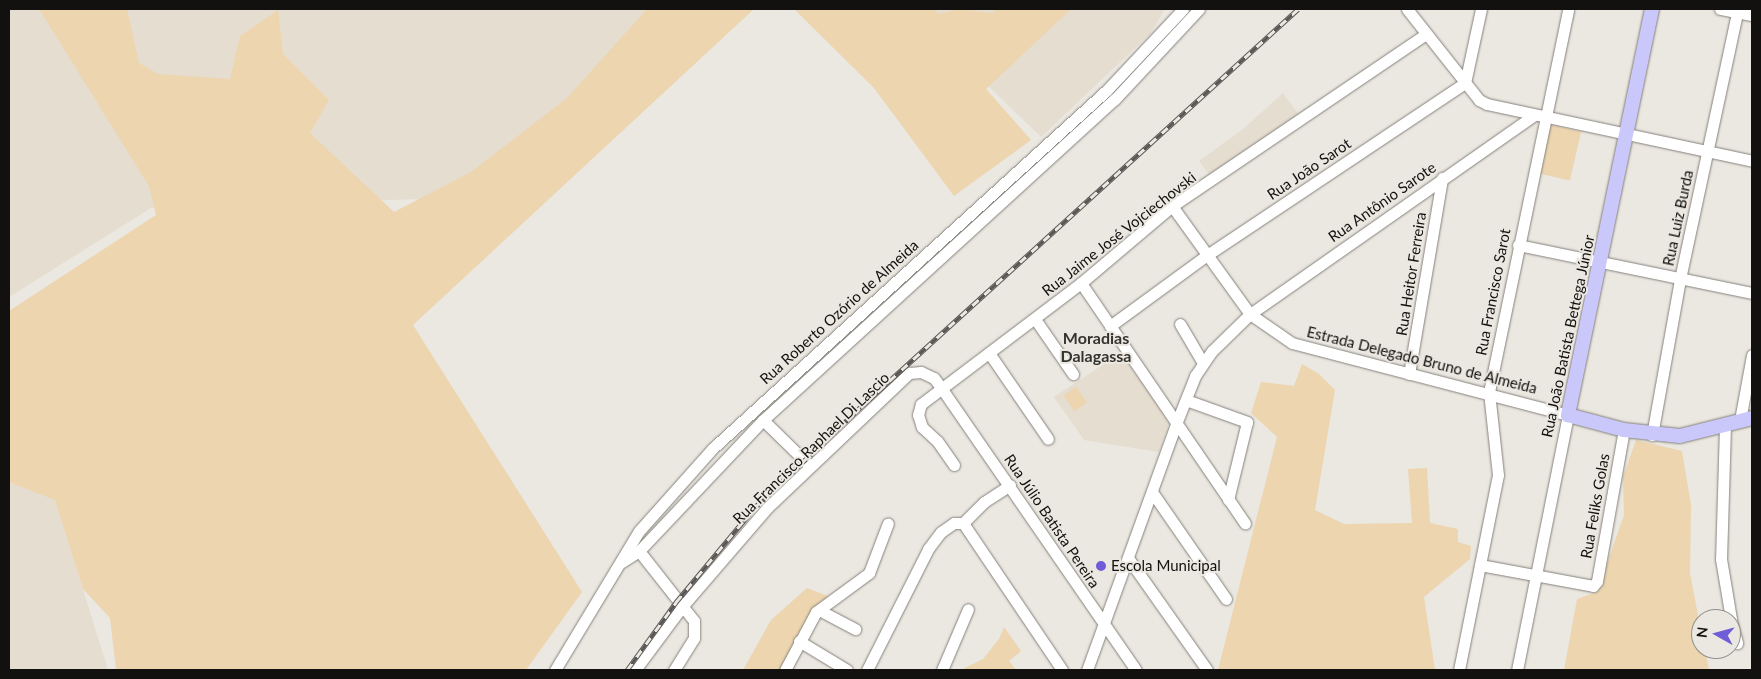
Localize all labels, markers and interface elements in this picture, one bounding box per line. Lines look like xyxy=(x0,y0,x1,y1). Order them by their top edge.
street label: Rua João Sarot xyxy=(1264,134,1354,204)
street label: Rua Antônio Sarote xyxy=(1325,158,1439,246)
street label: Rua Jaime José Vojciechovski xyxy=(1038,168,1200,300)
street label: Rua Luiz Burda xyxy=(1659,168,1697,268)
street label: Rua Heitor Ferreira xyxy=(1392,211,1430,337)
street label: Rua Francisco Sarot xyxy=(1472,227,1514,357)
street label: Rua João Batista Bettega Júnior xyxy=(1538,233,1598,439)
street label: Rua Roberto Ozório de Almeida xyxy=(756,236,922,388)
street label: Estrada Delegado Bruno de Almeida xyxy=(1305,323,1539,397)
district label: Moradias Dalagassa xyxy=(1061,328,1131,366)
street label: Rua Francisco Raphael Di Lascio xyxy=(729,368,893,528)
street label: Rua Júlio Batista Pereira xyxy=(1000,450,1104,592)
street label: Rua Feliks Golas xyxy=(1577,452,1613,560)
place label: Escola Municipal xyxy=(1111,557,1221,575)
marker: Escola Municipal xyxy=(1095,560,1107,572)
north arrow xyxy=(1691,609,1741,659)
text: N xyxy=(1693,626,1711,639)

